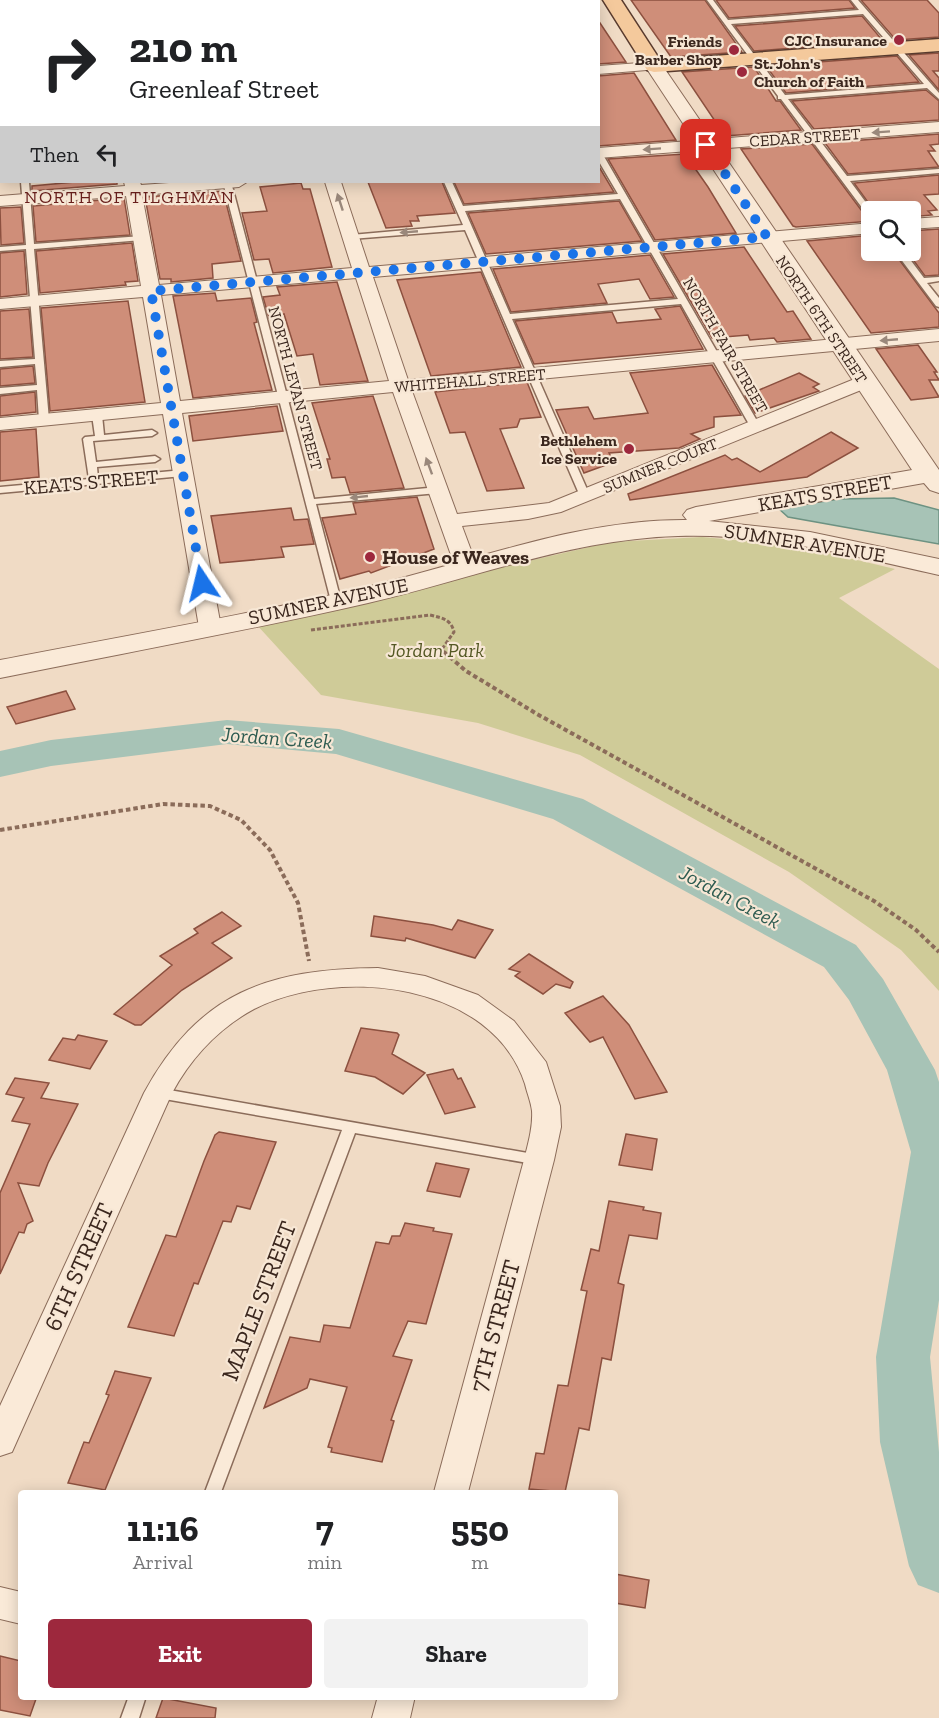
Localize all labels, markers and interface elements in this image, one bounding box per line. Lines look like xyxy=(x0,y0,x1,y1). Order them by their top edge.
text: 210 m xyxy=(129,22,237,73)
icon: right xyxy=(30,24,108,102)
place label: CJC Insurance xyxy=(784,31,887,50)
place label: Friends Barber Shop xyxy=(635,32,722,69)
marker: CJC Insurance xyxy=(892,33,906,47)
marker: Friends Barber Shop xyxy=(727,43,741,57)
place label: St. John's Church of Faith xyxy=(754,54,865,91)
marker: St. John's Church of Faith xyxy=(735,65,749,79)
text: Greenleaf Street xyxy=(129,73,319,105)
pin xyxy=(680,119,731,170)
street label: CEDAR STREET xyxy=(749,124,861,151)
one-way arrow xyxy=(871,127,890,136)
icon: arrive xyxy=(689,128,722,161)
icon: left xyxy=(91,138,124,171)
text: Then xyxy=(30,141,79,168)
one-way arrow xyxy=(643,144,662,153)
district label: NORTH OF TILGHMAN xyxy=(24,186,236,208)
one-way arrow xyxy=(334,193,344,211)
map controls xyxy=(861,201,921,261)
button: search xyxy=(861,201,921,261)
one-way arrow xyxy=(399,227,418,237)
street label: NORTH 6TH STREET xyxy=(772,252,871,387)
street label: NORTH FAIR STREET xyxy=(679,274,772,416)
street label: NORTH LEVAN STREET xyxy=(265,304,327,472)
one-way arrow xyxy=(880,335,899,345)
street label: WHITEHALL STREET xyxy=(394,364,547,397)
place label: Bethlehem Ice Service xyxy=(540,431,617,468)
street label: SUMNER COURT xyxy=(600,434,720,497)
marker: Bethlehem Ice Service xyxy=(622,442,636,456)
one-way arrow xyxy=(424,457,434,475)
street label: KEATS STREET xyxy=(23,464,159,500)
street label: KEATS STREET xyxy=(756,469,894,517)
one-way arrow xyxy=(349,492,368,502)
street label: SUMNER AVENUE xyxy=(723,518,887,568)
place label: House of Weaves xyxy=(382,545,529,569)
marker: House of Weaves xyxy=(363,550,377,564)
position arrow xyxy=(170,551,234,615)
street label: SUMNER AVENUE xyxy=(246,572,410,630)
park label: Jordan Park xyxy=(387,638,484,662)
water label: Jordan Creek xyxy=(220,721,333,754)
water label: Jordan Creek xyxy=(675,859,785,934)
street label: 6TH STREET xyxy=(37,1198,120,1335)
street label: MAPLE STREET xyxy=(215,1217,302,1385)
street label: 7TH STREET xyxy=(463,1257,526,1395)
text: 11:16 xyxy=(127,1507,199,1550)
text: 7 xyxy=(316,1507,334,1550)
text: 550 xyxy=(451,1507,509,1550)
text: Arrival xyxy=(133,1550,193,1574)
text: min xyxy=(308,1550,342,1574)
text: m xyxy=(471,1550,489,1574)
button: Exit xyxy=(48,1619,312,1688)
button: Share xyxy=(324,1619,588,1688)

